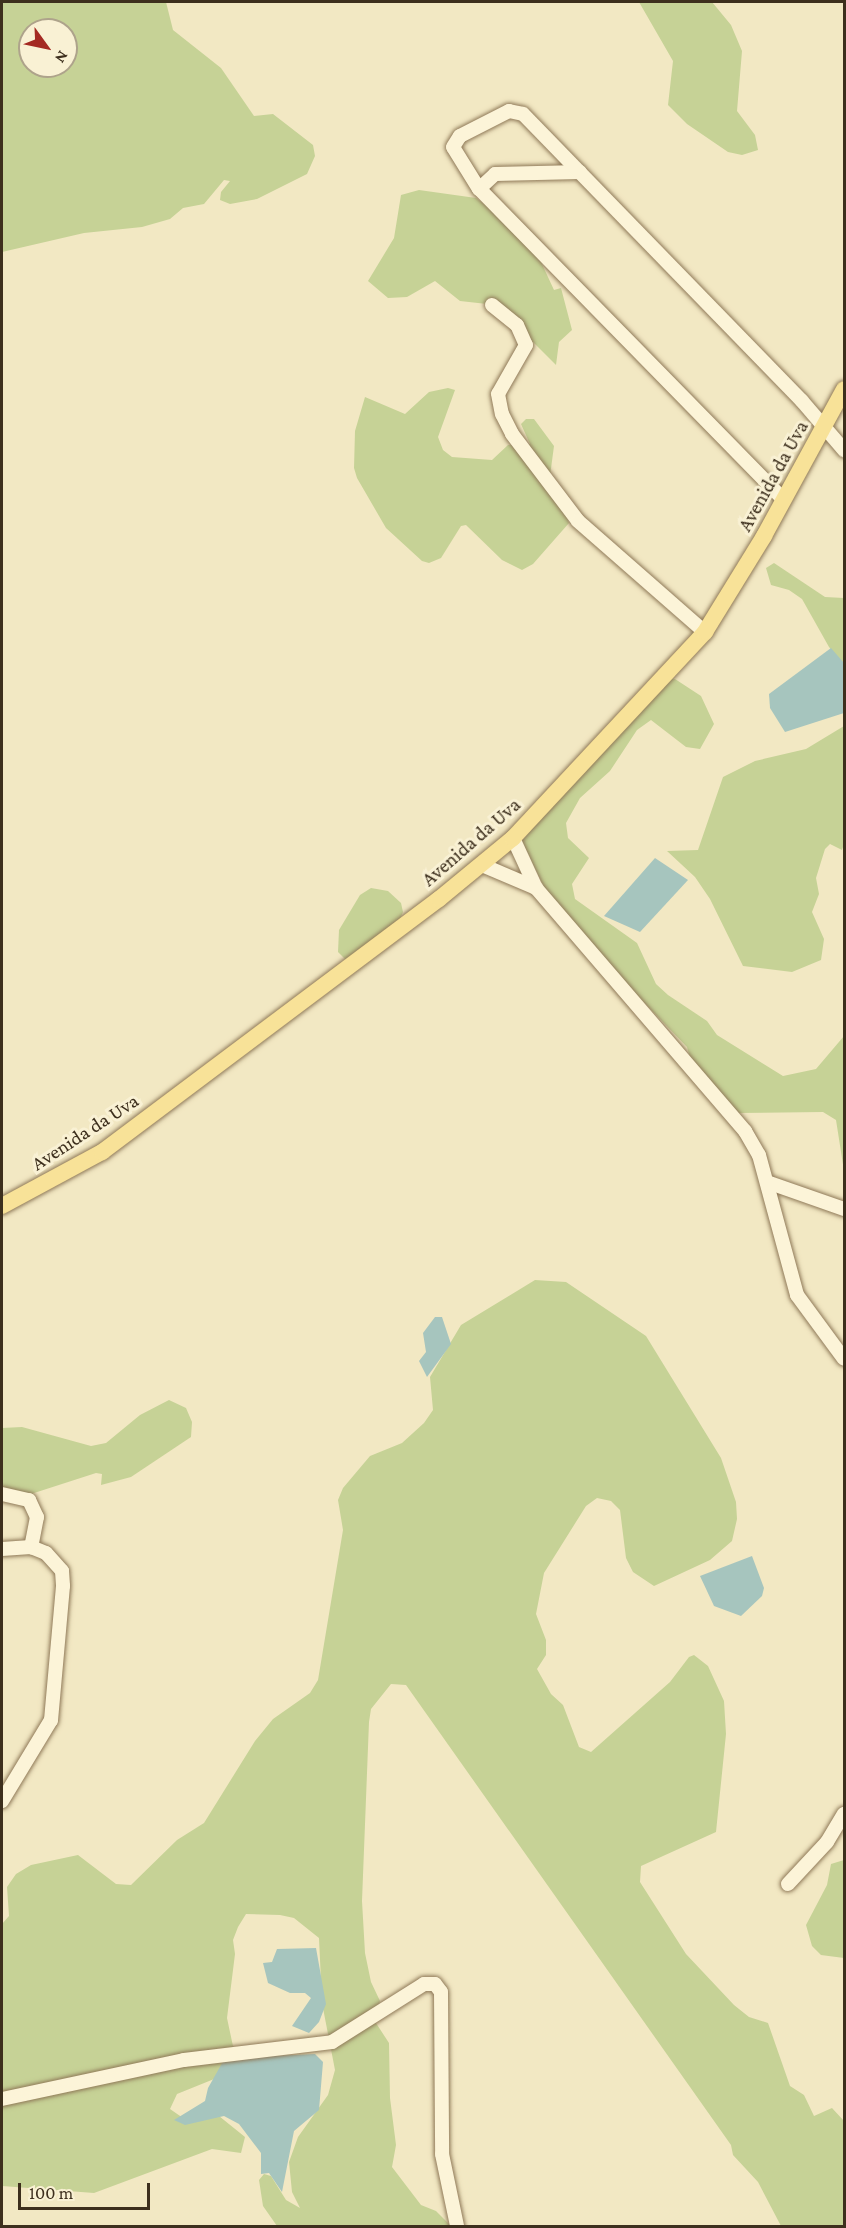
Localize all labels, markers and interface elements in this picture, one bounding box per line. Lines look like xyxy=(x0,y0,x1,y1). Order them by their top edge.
north arrow xyxy=(18,18,78,78)
text: N xyxy=(52,48,72,66)
street label: Avenida da Uva xyxy=(733,416,813,536)
street label: Avenida da Uva xyxy=(417,793,525,891)
street label: Avenida da Uva xyxy=(27,1088,143,1176)
scale bar xyxy=(21,2171,153,2209)
text: 100 m xyxy=(29,2183,73,2203)

